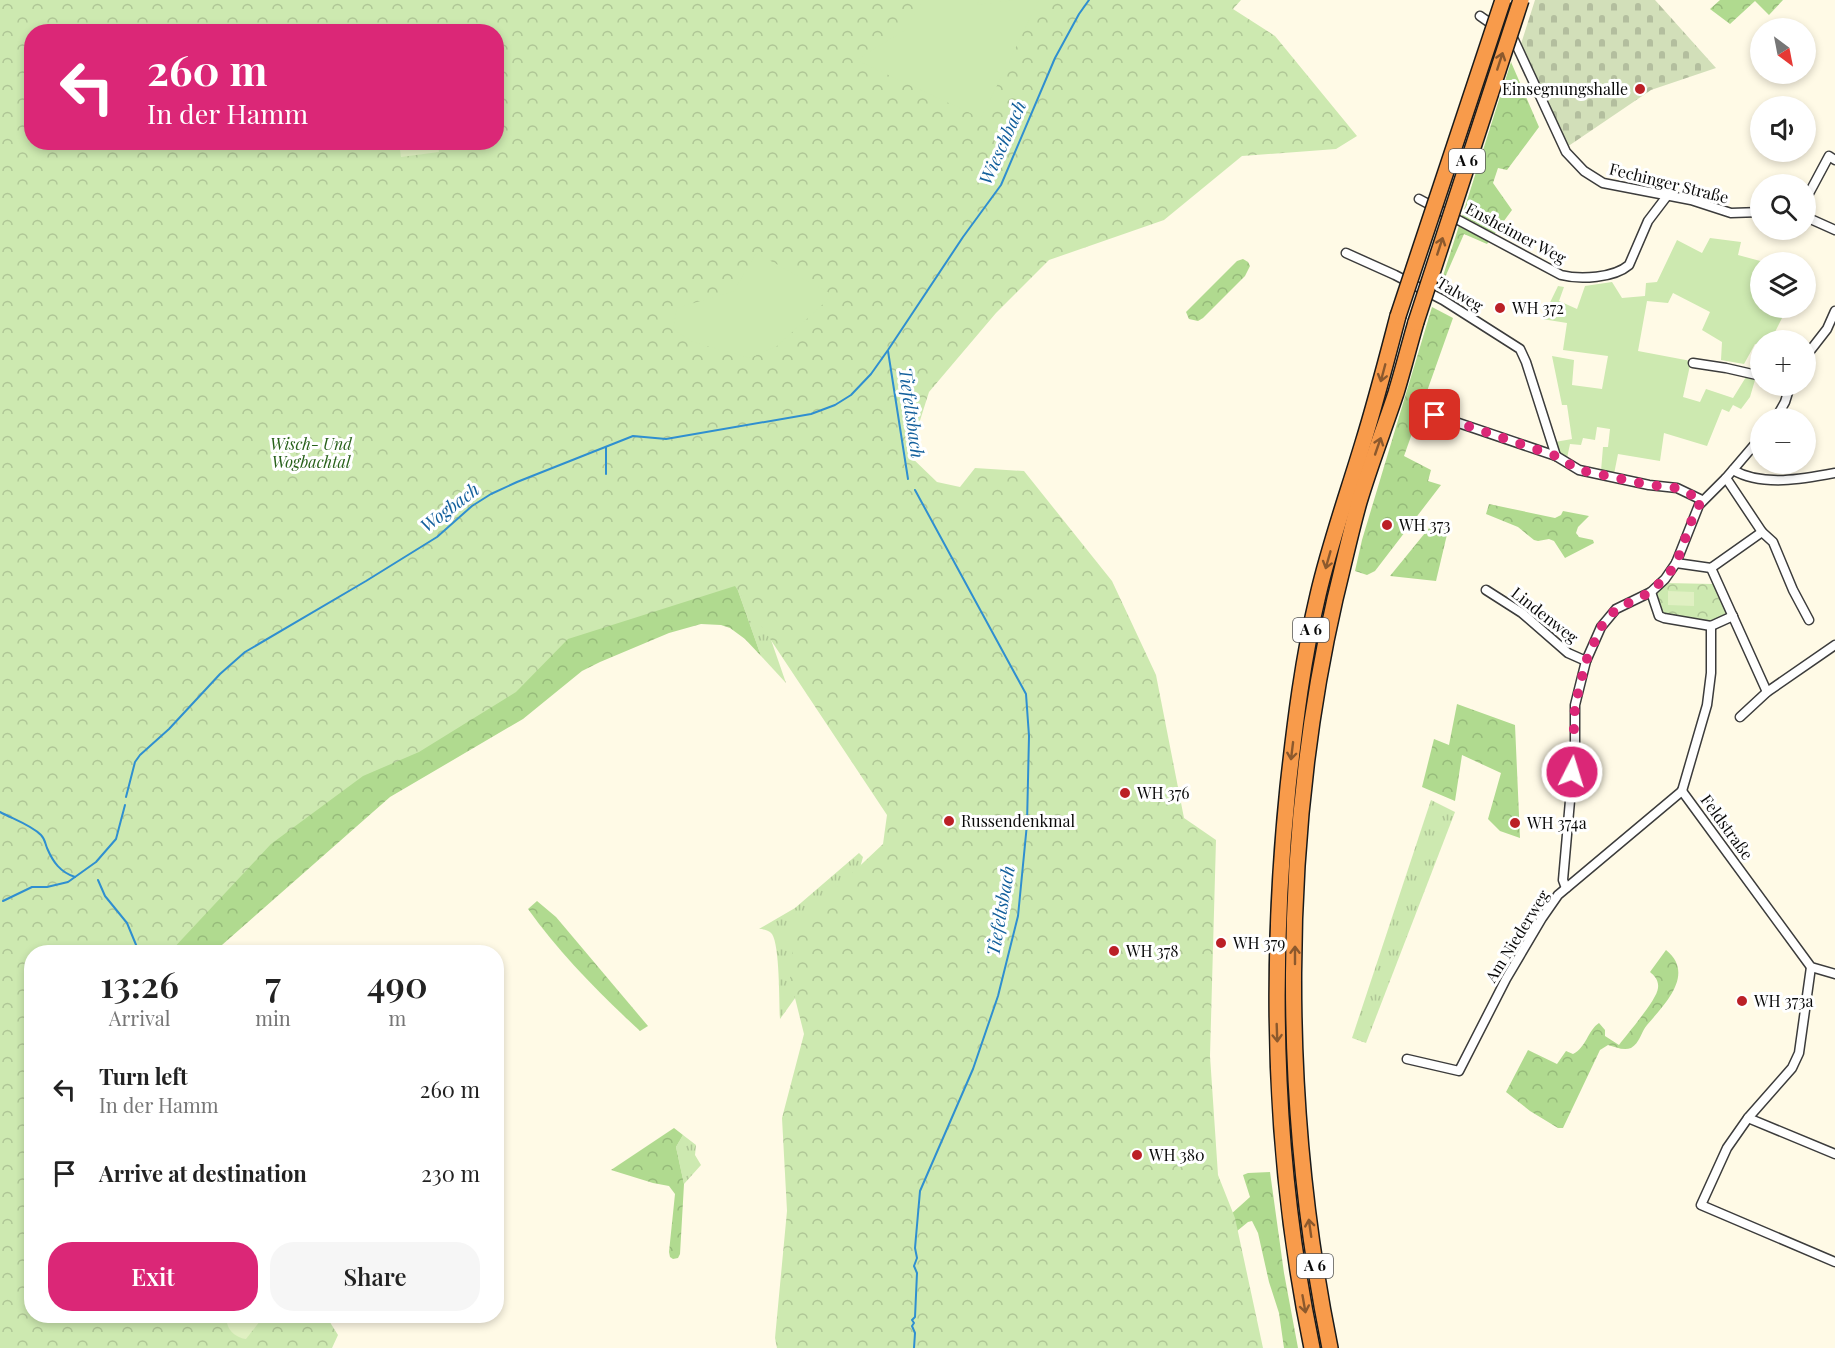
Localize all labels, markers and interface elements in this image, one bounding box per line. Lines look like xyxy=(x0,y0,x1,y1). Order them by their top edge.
north arrow xyxy=(1750,18,1816,84)
map controls xyxy=(1750,18,1816,474)
text: 260 m xyxy=(147,41,267,97)
icon: left xyxy=(48,48,126,126)
one-way arrow xyxy=(1496,52,1507,71)
place label: Einsegnungshalle xyxy=(1502,78,1628,99)
marker: Einsegnungshalle xyxy=(1633,82,1647,96)
text: In der Hamm xyxy=(147,95,308,131)
button: sound xyxy=(1750,96,1816,162)
water label: Wieschbach xyxy=(973,97,1031,188)
road number: A 6 xyxy=(1449,149,1485,173)
street label: Fechinger Straße xyxy=(1607,158,1731,207)
button: search xyxy=(1750,174,1816,240)
street label: Ensheimer Weg xyxy=(1462,197,1571,268)
one-way arrow xyxy=(1435,237,1446,256)
button: layers xyxy=(1750,252,1816,318)
street label: Talweg xyxy=(1433,271,1488,316)
place label: WH 372 xyxy=(1511,297,1564,318)
marker: WH 372 xyxy=(1493,301,1507,315)
button: + xyxy=(1750,330,1816,396)
one-way arrow xyxy=(1377,363,1388,382)
water label: Tiefeltsbach xyxy=(894,366,930,460)
pin xyxy=(1409,389,1460,440)
icon: arrive xyxy=(1418,398,1451,431)
button: − xyxy=(1750,408,1816,474)
park label: Wisch- Und Wogbachtal xyxy=(270,433,353,472)
one-way arrow xyxy=(1373,437,1384,456)
water label: Wogbach xyxy=(415,477,484,537)
place label: WH 373 xyxy=(1398,514,1451,535)
marker: WH 373 xyxy=(1380,518,1394,532)
one-way arrow xyxy=(1322,550,1333,569)
street label: Lindenweg xyxy=(1508,582,1583,648)
road number: A 6 xyxy=(1293,618,1329,642)
position arrow xyxy=(1540,740,1604,804)
one-way arrow xyxy=(1287,741,1298,761)
place label: WH 376 xyxy=(1136,782,1190,803)
marker: WH 376 xyxy=(1118,786,1132,800)
street label: Feldstraße xyxy=(1697,790,1758,864)
place label: Russendenkmal xyxy=(961,810,1076,831)
place label: WH 374a xyxy=(1526,812,1587,833)
marker: Russendenkmal xyxy=(942,814,956,828)
marker: WH 374a xyxy=(1508,816,1522,830)
water label: Tiefeltsbach xyxy=(980,864,1020,958)
street label: Am Niederweg xyxy=(1479,885,1554,987)
place label: WH 379 xyxy=(1232,932,1285,953)
marker: WH 379 xyxy=(1214,936,1228,950)
place label: WH 378 xyxy=(1125,940,1179,961)
marker: WH 378 xyxy=(1107,944,1121,958)
one-way arrow xyxy=(1289,945,1301,965)
text: 13:26 xyxy=(100,959,179,1007)
text: 7 xyxy=(265,959,281,1007)
text: 490 xyxy=(367,959,428,1007)
place label: WH 373a xyxy=(1753,990,1814,1011)
marker: WH 373a xyxy=(1735,994,1749,1008)
text: Arrival xyxy=(109,1004,170,1031)
text: min xyxy=(255,1004,291,1031)
text: m xyxy=(388,1004,406,1031)
one-way arrow xyxy=(1272,1023,1283,1043)
text: Turn left xyxy=(99,1061,188,1091)
icon: left xyxy=(48,1073,81,1106)
text: 260 m xyxy=(420,1074,480,1104)
text: In der Hamm xyxy=(99,1091,218,1118)
place label: WH 380 xyxy=(1148,1144,1205,1165)
marker: WH 380 xyxy=(1130,1148,1144,1162)
icon: arrive xyxy=(48,1157,81,1190)
text: Arrive at destination xyxy=(99,1158,307,1188)
text: 230 m xyxy=(421,1158,480,1188)
one-way arrow xyxy=(1304,1219,1315,1239)
button: Exit xyxy=(48,1242,258,1311)
button: Share xyxy=(270,1242,480,1311)
road number: A 6 xyxy=(1297,1254,1333,1278)
one-way arrow xyxy=(1299,1294,1310,1313)

